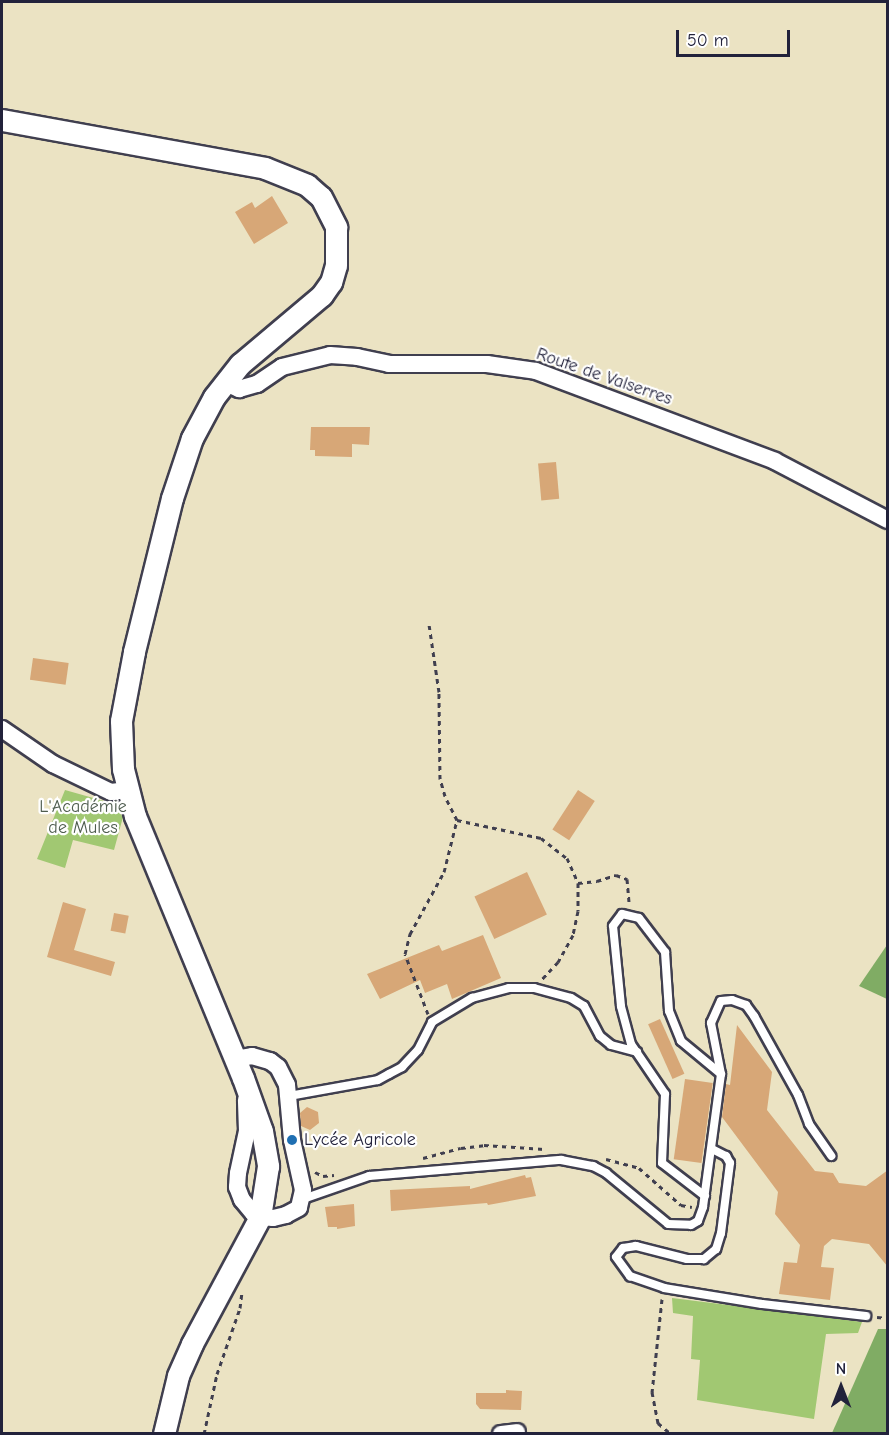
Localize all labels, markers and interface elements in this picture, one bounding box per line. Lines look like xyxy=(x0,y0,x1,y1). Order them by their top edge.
scale bar xyxy=(679,18,793,56)
text: 50 m xyxy=(687,30,729,51)
street label: Route de Valserres xyxy=(533,344,675,410)
park label: L'Académie de Mules xyxy=(39,797,127,840)
place label: Lycée Agricole xyxy=(304,1129,416,1151)
marker: Lycée Agricole xyxy=(285,1133,299,1147)
north arrow xyxy=(811,1357,871,1417)
text: N xyxy=(836,1360,846,1378)

